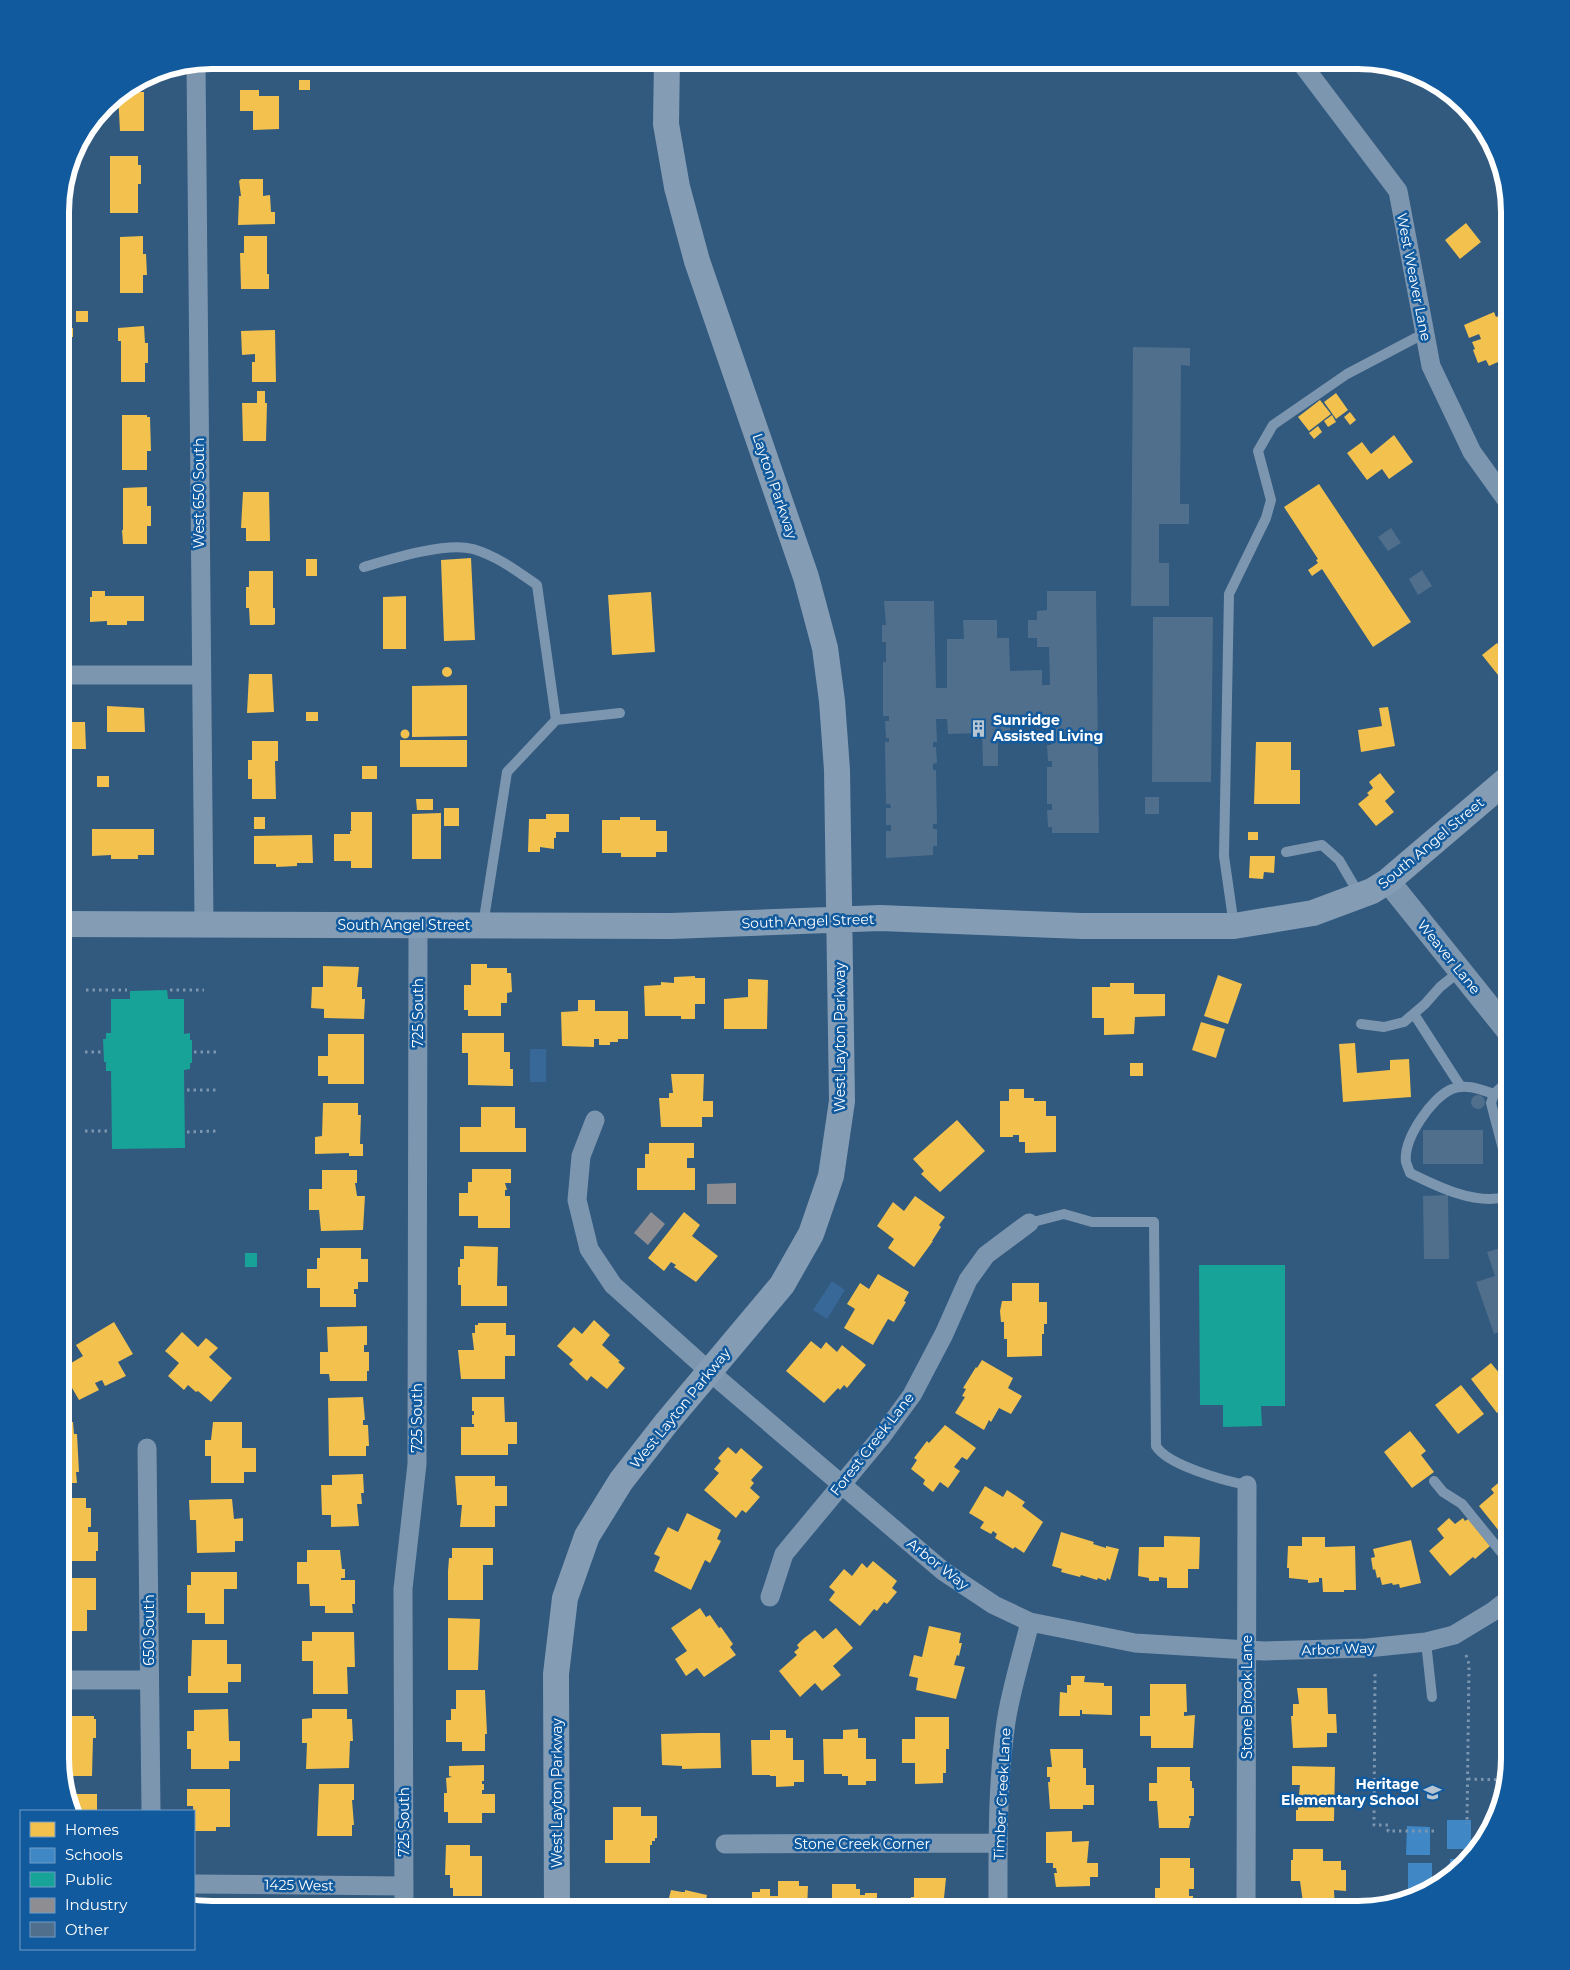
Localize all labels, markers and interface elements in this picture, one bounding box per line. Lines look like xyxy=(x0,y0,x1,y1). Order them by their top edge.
street label: West Weaver Lane xyxy=(1393,211,1435,343)
street label: Layton Parkway xyxy=(749,431,802,542)
street label: West 650 South xyxy=(190,438,208,548)
place label: Sunridge Assisted Living xyxy=(992,711,1103,745)
building icon: Sunridge Assisted Living xyxy=(969,718,989,738)
street label: South Angel Street xyxy=(1374,793,1488,893)
street label: South Angel Street xyxy=(741,910,875,932)
street label: South Angel Street xyxy=(338,916,471,934)
street label: Weaver Lane xyxy=(1413,916,1485,998)
street label: West Layton Parkway xyxy=(831,962,849,1112)
street label: 725 South xyxy=(409,978,427,1048)
street label: West Layton Parkway xyxy=(626,1344,734,1472)
street label: 725 South xyxy=(408,1383,426,1453)
street label: Forest Creek Lane xyxy=(826,1389,918,1499)
street label: Arbor Way xyxy=(904,1534,973,1594)
street label: 650 South xyxy=(140,1594,158,1666)
street label: Stone Brook Lane xyxy=(1238,1635,1256,1759)
street label: Arbor Way xyxy=(1301,1639,1375,1659)
street label: West Layton Parkway xyxy=(548,1718,566,1868)
street label: Timber Creek Lane xyxy=(990,1727,1014,1861)
place label: Heritage Elementary School xyxy=(1281,1775,1419,1809)
school or university icon: Heritage Elementary School xyxy=(1423,1782,1443,1802)
street label: 725 South xyxy=(395,1787,413,1857)
legend xyxy=(20,1810,195,1950)
text: Homes xyxy=(65,1820,119,1839)
street label: Stone Creek Corner xyxy=(794,1835,930,1853)
text: Schools xyxy=(65,1845,123,1864)
text: Public xyxy=(65,1870,113,1889)
street label: 1425 West xyxy=(264,1875,334,1895)
text: Industry xyxy=(65,1895,128,1914)
text: Other xyxy=(65,1920,109,1939)

